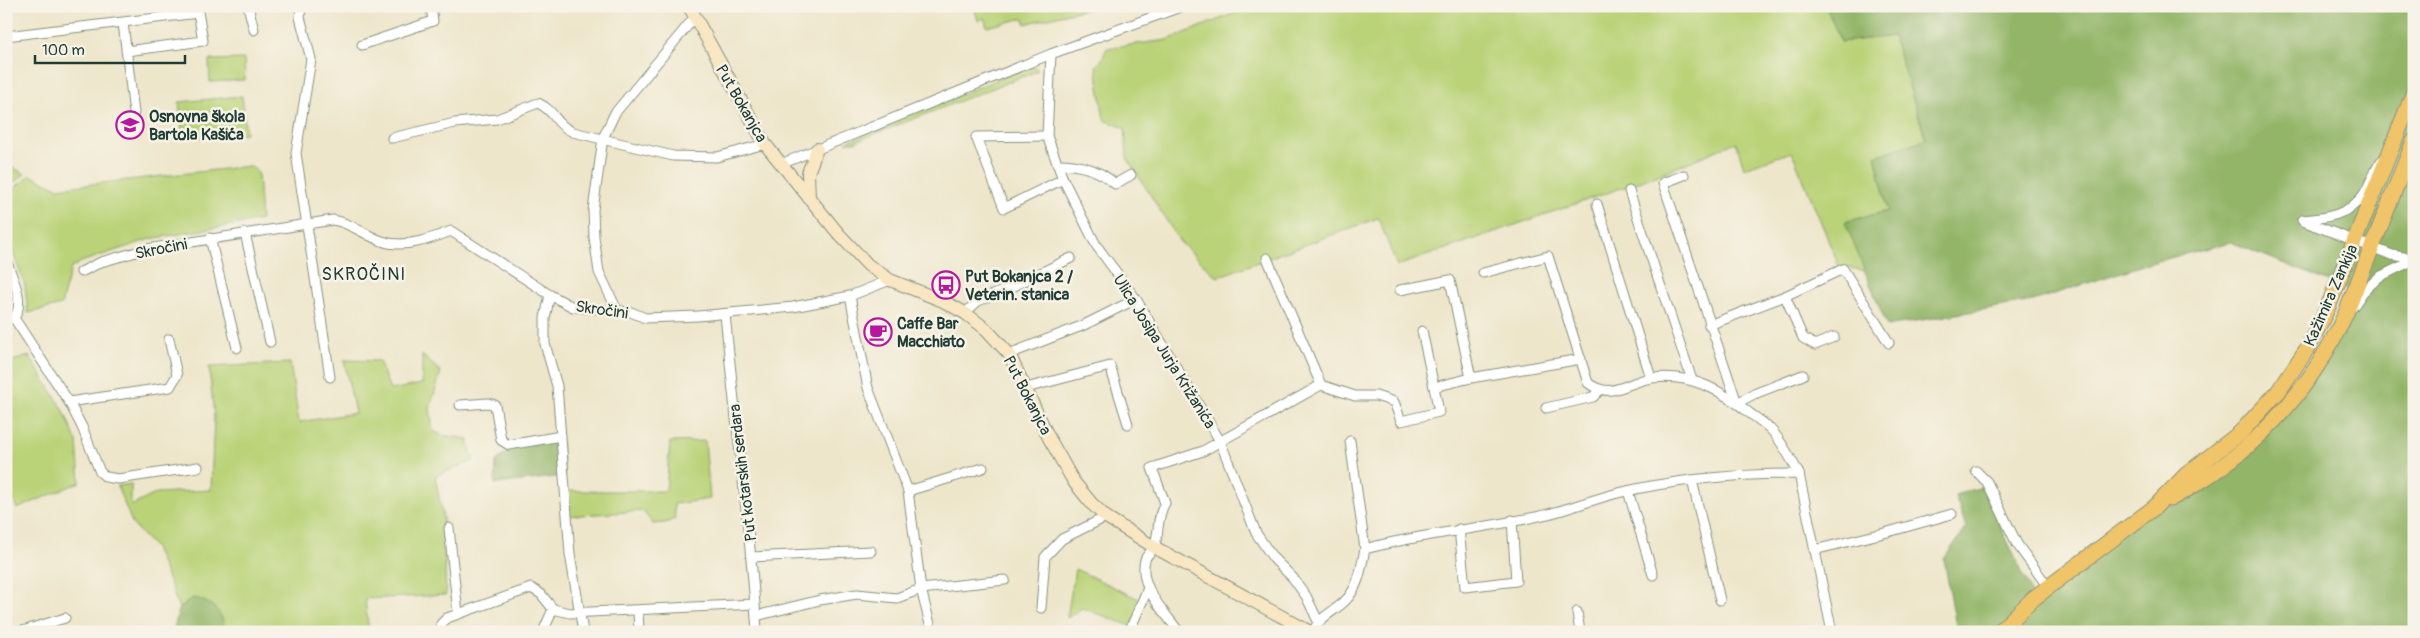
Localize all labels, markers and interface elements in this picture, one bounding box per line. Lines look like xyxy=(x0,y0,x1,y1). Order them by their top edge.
scale bar xyxy=(35,32,185,64)
text: 100 m xyxy=(42,41,85,60)
street label: Put Bokanjca xyxy=(711,61,771,146)
place label: Osnovna škola Bartola Kašića xyxy=(149,107,246,145)
school or university icon: Osnovna škola Bartola Kašića xyxy=(115,110,145,140)
street label: Skročini xyxy=(133,234,189,264)
street label: Kažimira Zankija xyxy=(2300,241,2362,349)
district label: SKROČINI xyxy=(322,263,406,286)
place label: Put Bokanjca 2 / Veterin. stanica xyxy=(965,267,1073,305)
bus stop icon: Put Bokanjca 2 / Veterin. stanica xyxy=(931,270,961,300)
street label: Ulica Josipa Jurja Križanića xyxy=(1108,271,1220,432)
street label: Skročini xyxy=(574,296,630,324)
place label: Caffe Bar Macchiato xyxy=(897,314,965,352)
cafe icon: Caffe Bar Macchiato xyxy=(863,317,893,347)
street label: Put Bokanjca xyxy=(999,352,1056,438)
street label: Put kotarskih serdara xyxy=(725,403,761,543)

